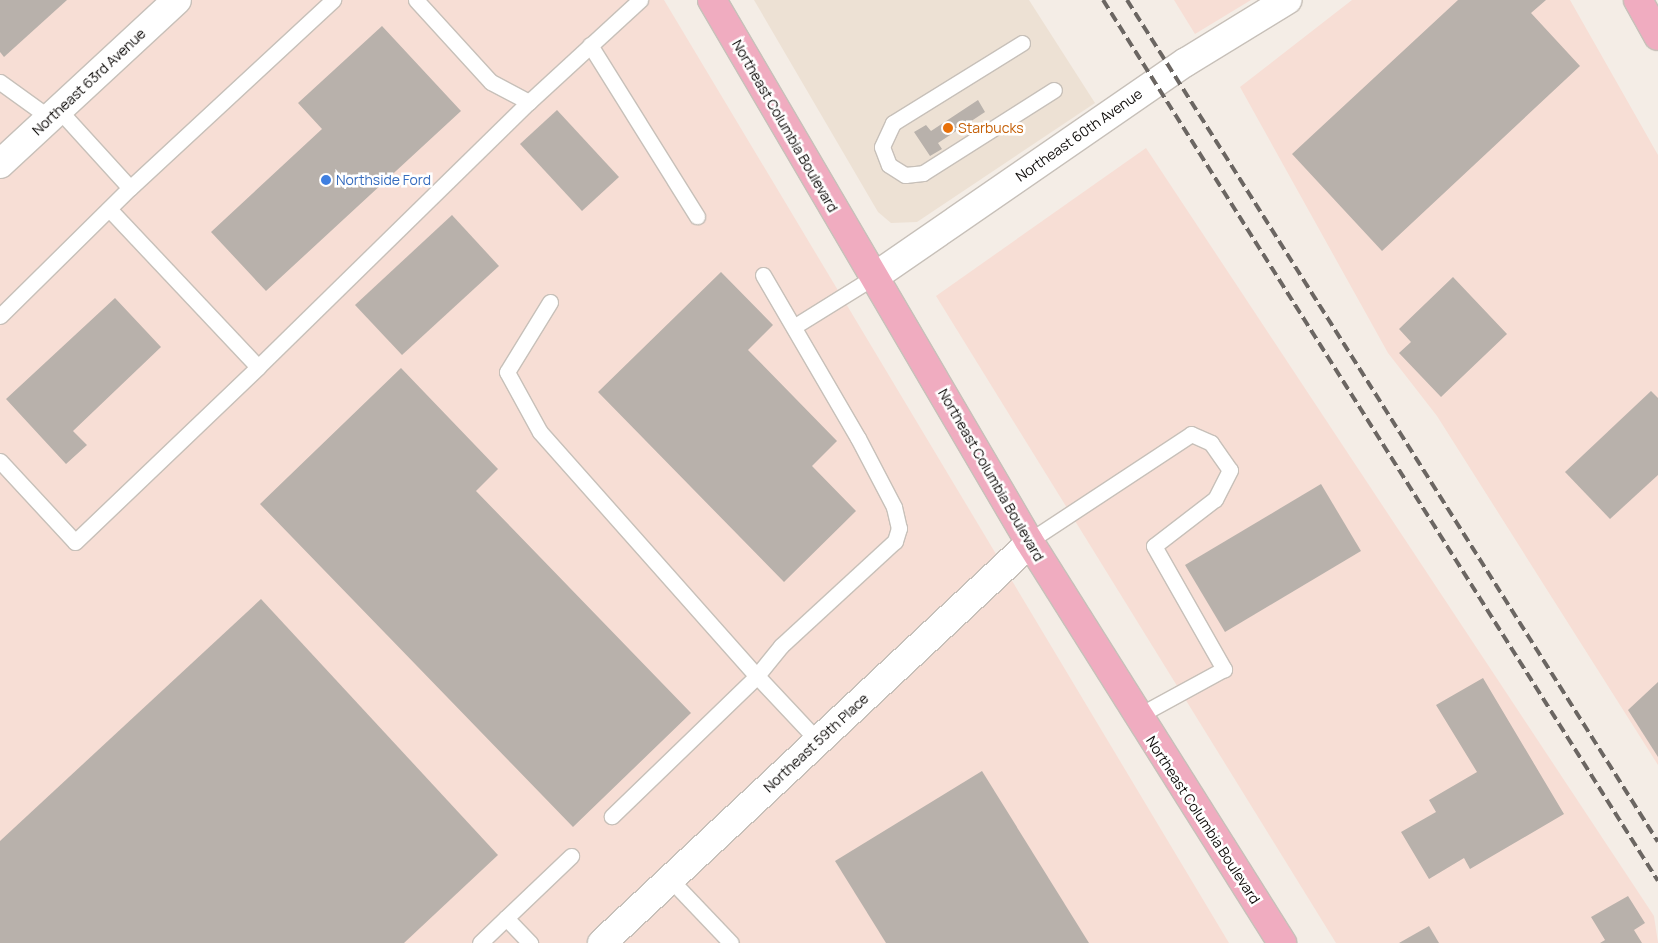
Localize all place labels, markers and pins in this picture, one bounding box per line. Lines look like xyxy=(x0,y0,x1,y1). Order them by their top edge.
place label: Starbucks xyxy=(958,120,1024,136)
marker: Starbucks xyxy=(942,122,954,134)
place label: Northside Ford xyxy=(336,172,431,188)
marker: Northside Ford xyxy=(320,174,332,186)

